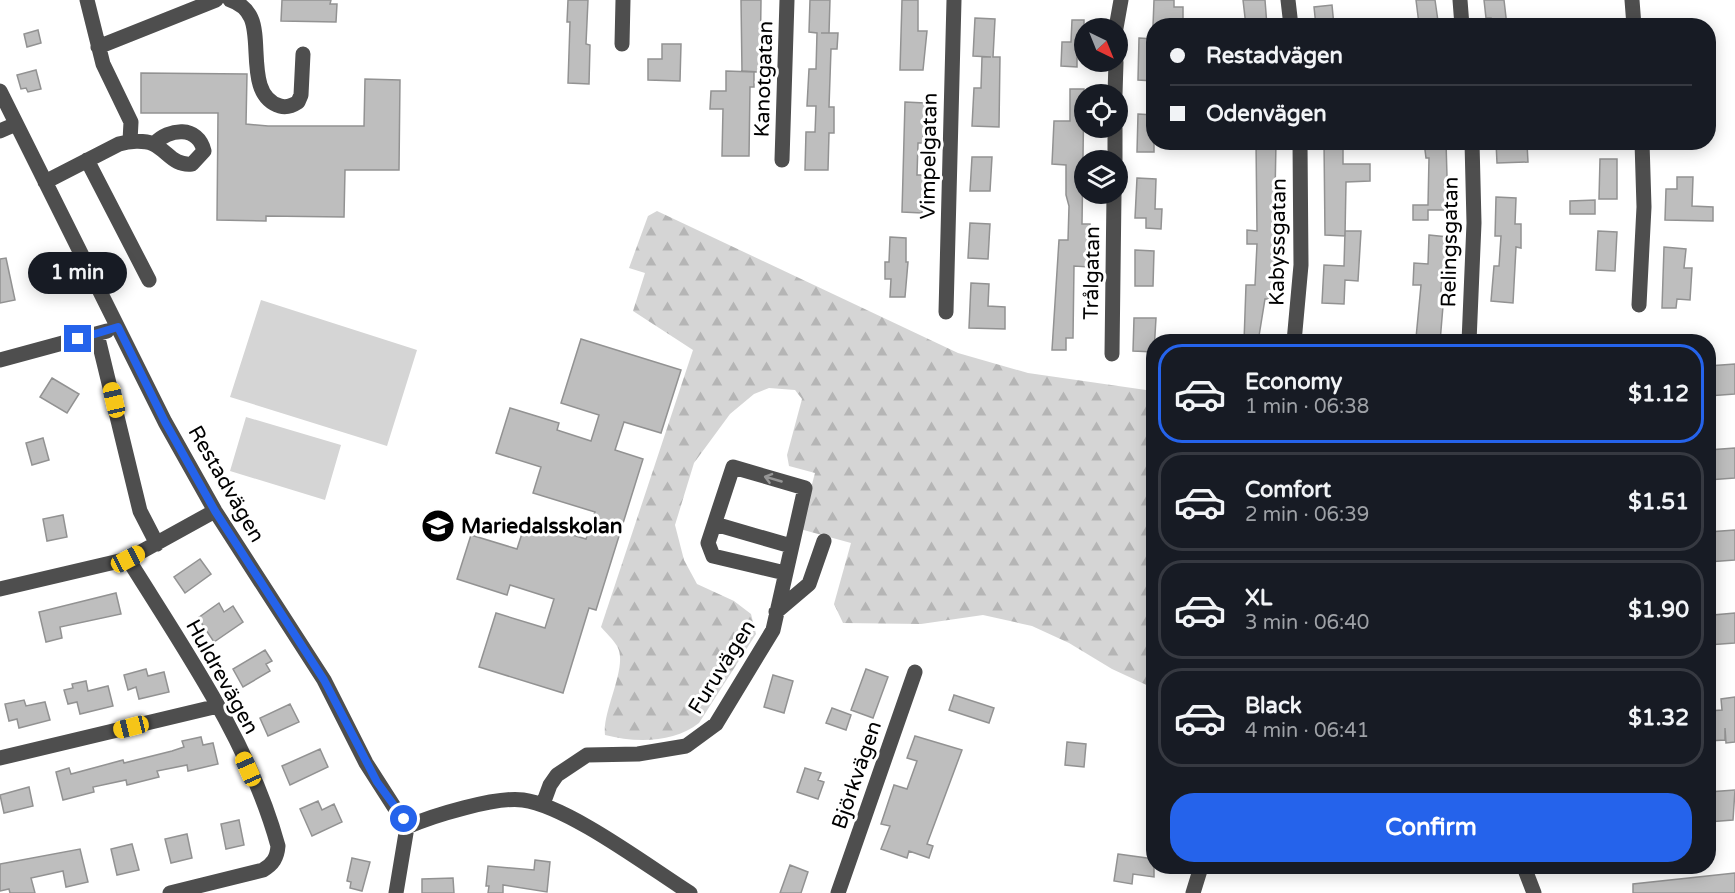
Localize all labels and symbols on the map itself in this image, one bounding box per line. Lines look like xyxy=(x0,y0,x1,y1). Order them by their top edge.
north arrow xyxy=(1074,18,1128,72)
street label: Kanotgatan xyxy=(749,20,779,138)
street label: Vimpelgatan xyxy=(915,92,943,220)
street label: Relingsgatan xyxy=(1436,176,1464,308)
street label: Kabyssgatan xyxy=(1264,178,1292,306)
street label: Trålgatan xyxy=(1079,226,1105,320)
callout: 1 min xyxy=(28,252,128,294)
route end xyxy=(64,325,91,352)
car xyxy=(101,380,127,420)
street label: Restadvägen xyxy=(183,421,269,547)
one-way arrow xyxy=(764,473,783,484)
school or university icon: Mariedalsskolan xyxy=(420,508,456,544)
place label: Mariedalsskolan xyxy=(461,514,623,539)
car xyxy=(108,543,148,575)
street label: Huldrevägen xyxy=(180,615,264,739)
street label: Furuvägen xyxy=(683,615,761,719)
car xyxy=(111,714,151,740)
street label: Björkvägen xyxy=(827,718,887,832)
car xyxy=(232,749,264,789)
route start xyxy=(390,805,417,832)

